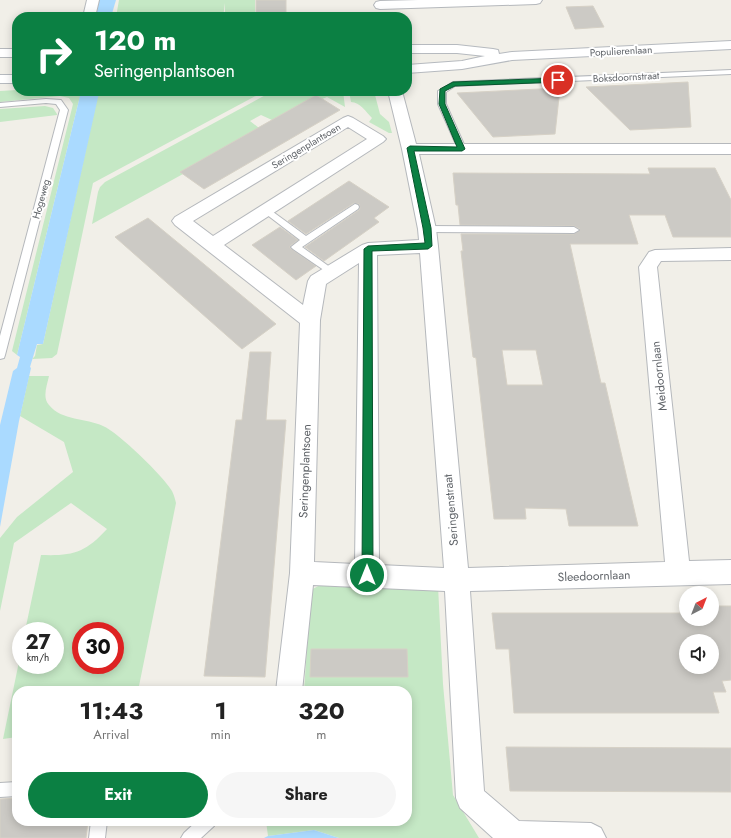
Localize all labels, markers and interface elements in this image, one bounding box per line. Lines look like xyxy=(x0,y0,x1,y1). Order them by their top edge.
text: 120 m xyxy=(94,20,177,61)
icon: right xyxy=(28,28,80,80)
street label: Populierenlaan xyxy=(589,42,653,60)
text: Seringenplantsoen xyxy=(94,58,235,84)
pin xyxy=(541,63,575,97)
street label: Boksdoornstraat xyxy=(592,68,660,86)
icon: arrive xyxy=(547,69,569,91)
street label: Seringenplantsoen xyxy=(269,119,343,173)
street label: Hogeweg xyxy=(28,177,54,221)
street label: Meidoornlaan xyxy=(646,340,672,412)
street label: Seringenplantsoen xyxy=(294,424,316,518)
street label: Seringenstraat xyxy=(439,473,463,547)
position arrow xyxy=(346,554,388,596)
street label: Sleedoornlaan xyxy=(557,566,631,586)
north arrow xyxy=(679,586,719,626)
map controls xyxy=(679,586,719,674)
speed limit sign: 30 xyxy=(72,622,124,674)
text: 27 xyxy=(25,628,51,657)
button: sound xyxy=(679,634,719,674)
text: km/h xyxy=(27,650,49,665)
text: 11:43 xyxy=(79,693,143,728)
text: 1 xyxy=(215,693,227,728)
text: 320 xyxy=(298,693,345,728)
text: Arrival xyxy=(93,725,129,744)
text: min xyxy=(210,725,231,744)
text: m xyxy=(316,725,326,744)
button: Exit xyxy=(28,772,208,818)
button: Share xyxy=(216,772,396,818)

